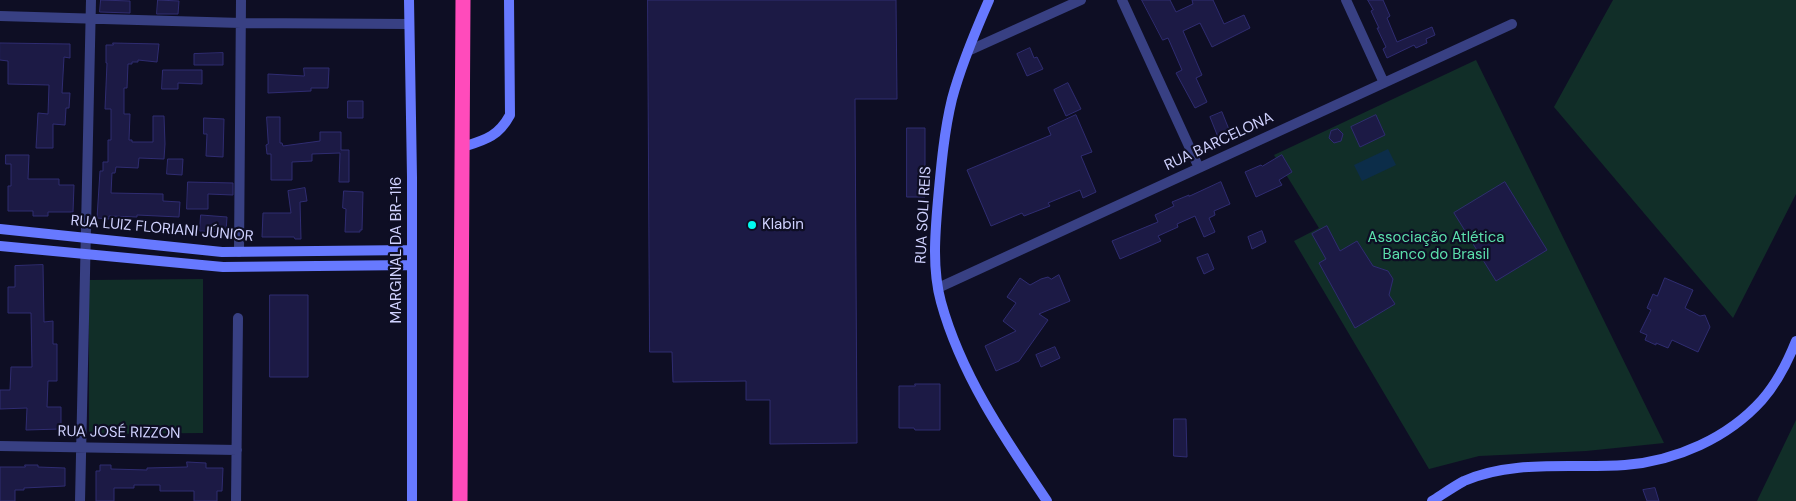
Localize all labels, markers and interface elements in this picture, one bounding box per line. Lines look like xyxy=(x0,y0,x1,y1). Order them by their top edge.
street label: RUA BARCELONA xyxy=(1162,109,1276,175)
street label: RUA SOLI REIS xyxy=(912,166,936,264)
street label: MARGINAL DA BR-116 xyxy=(388,177,406,323)
street label: RUA LUIZ FLORIANI JÚNIOR xyxy=(70,212,254,246)
place label: Klabin xyxy=(762,216,804,234)
marker: Klabin xyxy=(746,219,758,231)
park label: Associação Atlética Banco do Brasil xyxy=(1368,229,1504,264)
street label: RUA JOSÉ RIZZON xyxy=(57,423,181,443)

